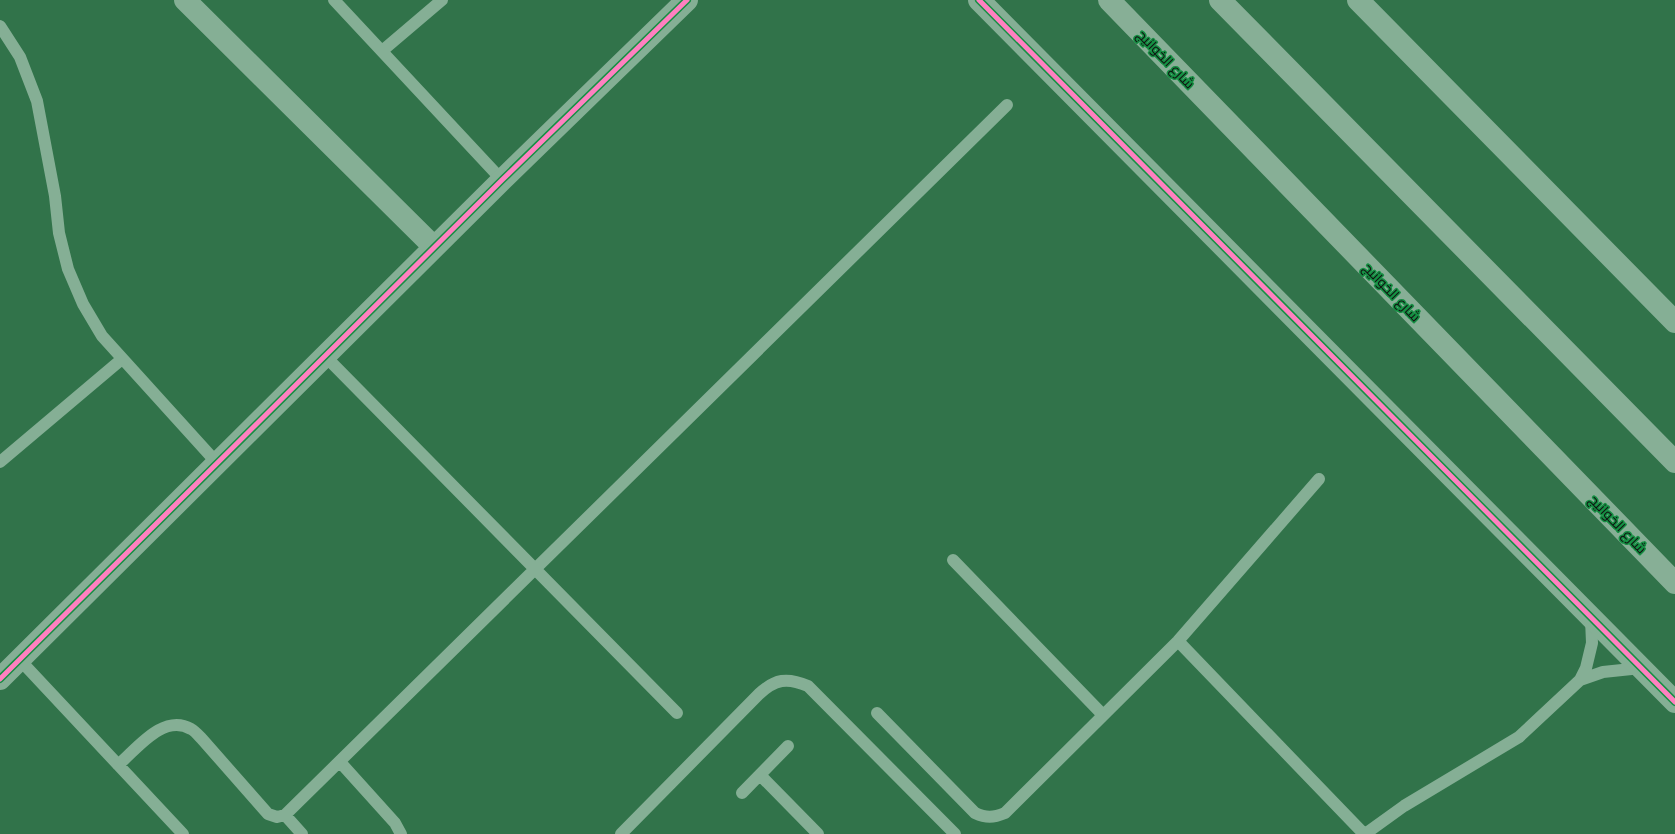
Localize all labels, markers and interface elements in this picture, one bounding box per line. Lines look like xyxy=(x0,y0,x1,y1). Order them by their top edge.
street label: شارع الخوانيج xyxy=(1133,26,1198,92)
street label: شارع الخوانيج xyxy=(1359,259,1424,325)
street label: شارع الخوانيج xyxy=(1585,491,1650,557)

